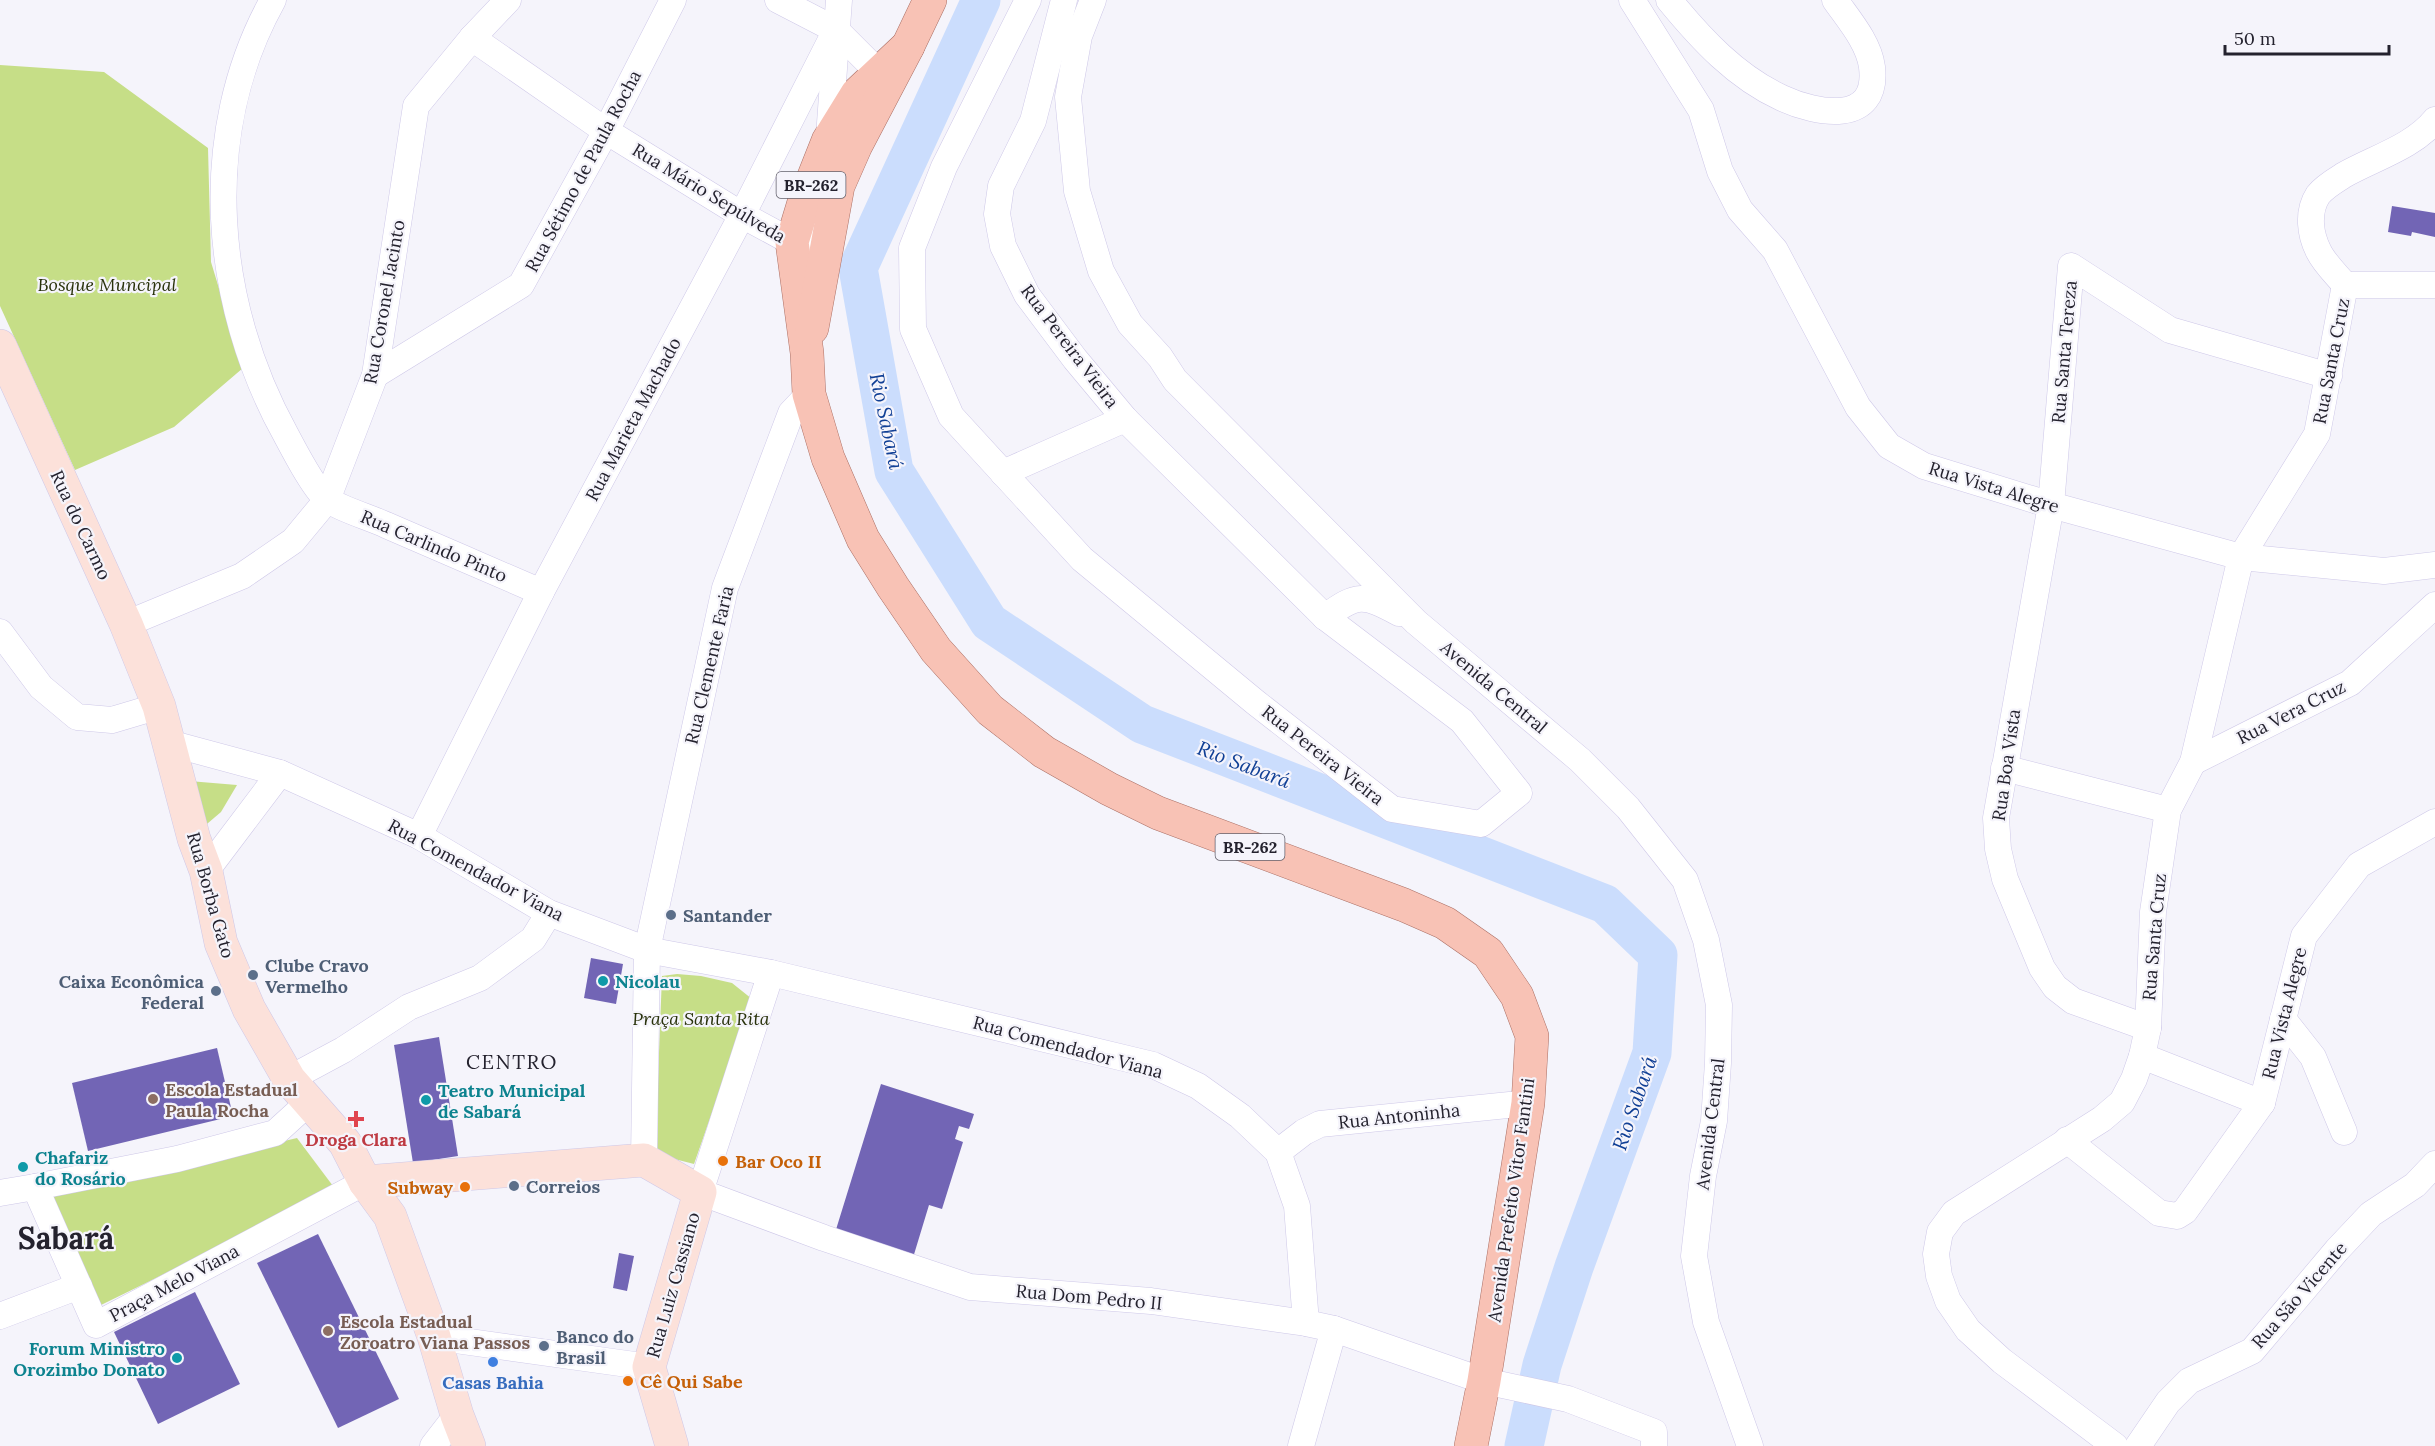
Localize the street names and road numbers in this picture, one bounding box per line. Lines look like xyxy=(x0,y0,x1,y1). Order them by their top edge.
street label: Rua Sétimo de Paula Rocha xyxy=(520,66,646,276)
street label: Rua Mário Sepúlveda xyxy=(628,138,790,248)
road number: BR-262 xyxy=(776,172,846,198)
street label: Rua Coronel Jacinto xyxy=(358,218,410,386)
street label: Rua Santa Tereza xyxy=(2046,279,2082,425)
street label: Rua Pereira Vieira xyxy=(1016,280,1124,412)
street label: Rua Santa Cruz xyxy=(2308,296,2354,426)
street label: Rua Marieta Machado xyxy=(580,333,686,505)
street label: Rua Vista Alegre xyxy=(1926,456,2062,518)
street label: Rua do Carmo xyxy=(46,466,116,584)
street label: Rua Carlindo Pinto xyxy=(357,505,511,587)
street label: Rua Clemente Faria xyxy=(680,584,738,746)
street label: Avenida Central xyxy=(1435,635,1552,738)
street label: Rua Vera Cruz xyxy=(2233,675,2349,749)
street label: Rua Pereira Vieira xyxy=(1257,700,1389,810)
street label: Rua Boa Vista xyxy=(1987,707,2025,823)
street label: Rua Comendador Viana xyxy=(384,814,568,926)
street label: Rua Borba Gato xyxy=(182,829,240,961)
road number: BR-262 xyxy=(1216,834,1284,860)
street label: Rua Santa Cruz xyxy=(2137,872,2171,1002)
street label: Rua Vista Alegre xyxy=(2256,944,2312,1081)
street label: Rua Comendador Viana xyxy=(970,1011,1166,1083)
street label: Avenida Central xyxy=(1690,1057,1729,1192)
street label: Avenida Prefeito Vitor Fantini xyxy=(1482,1077,1540,1324)
street label: Rua Antoninha xyxy=(1337,1098,1461,1134)
street label: Rua Luiz Cassiano xyxy=(641,1209,705,1361)
street label: Rua São Vicente xyxy=(2246,1237,2352,1353)
street label: Praça Melo Viana xyxy=(105,1239,243,1327)
street label: Rua Dom Pedro II xyxy=(1015,1279,1163,1315)

